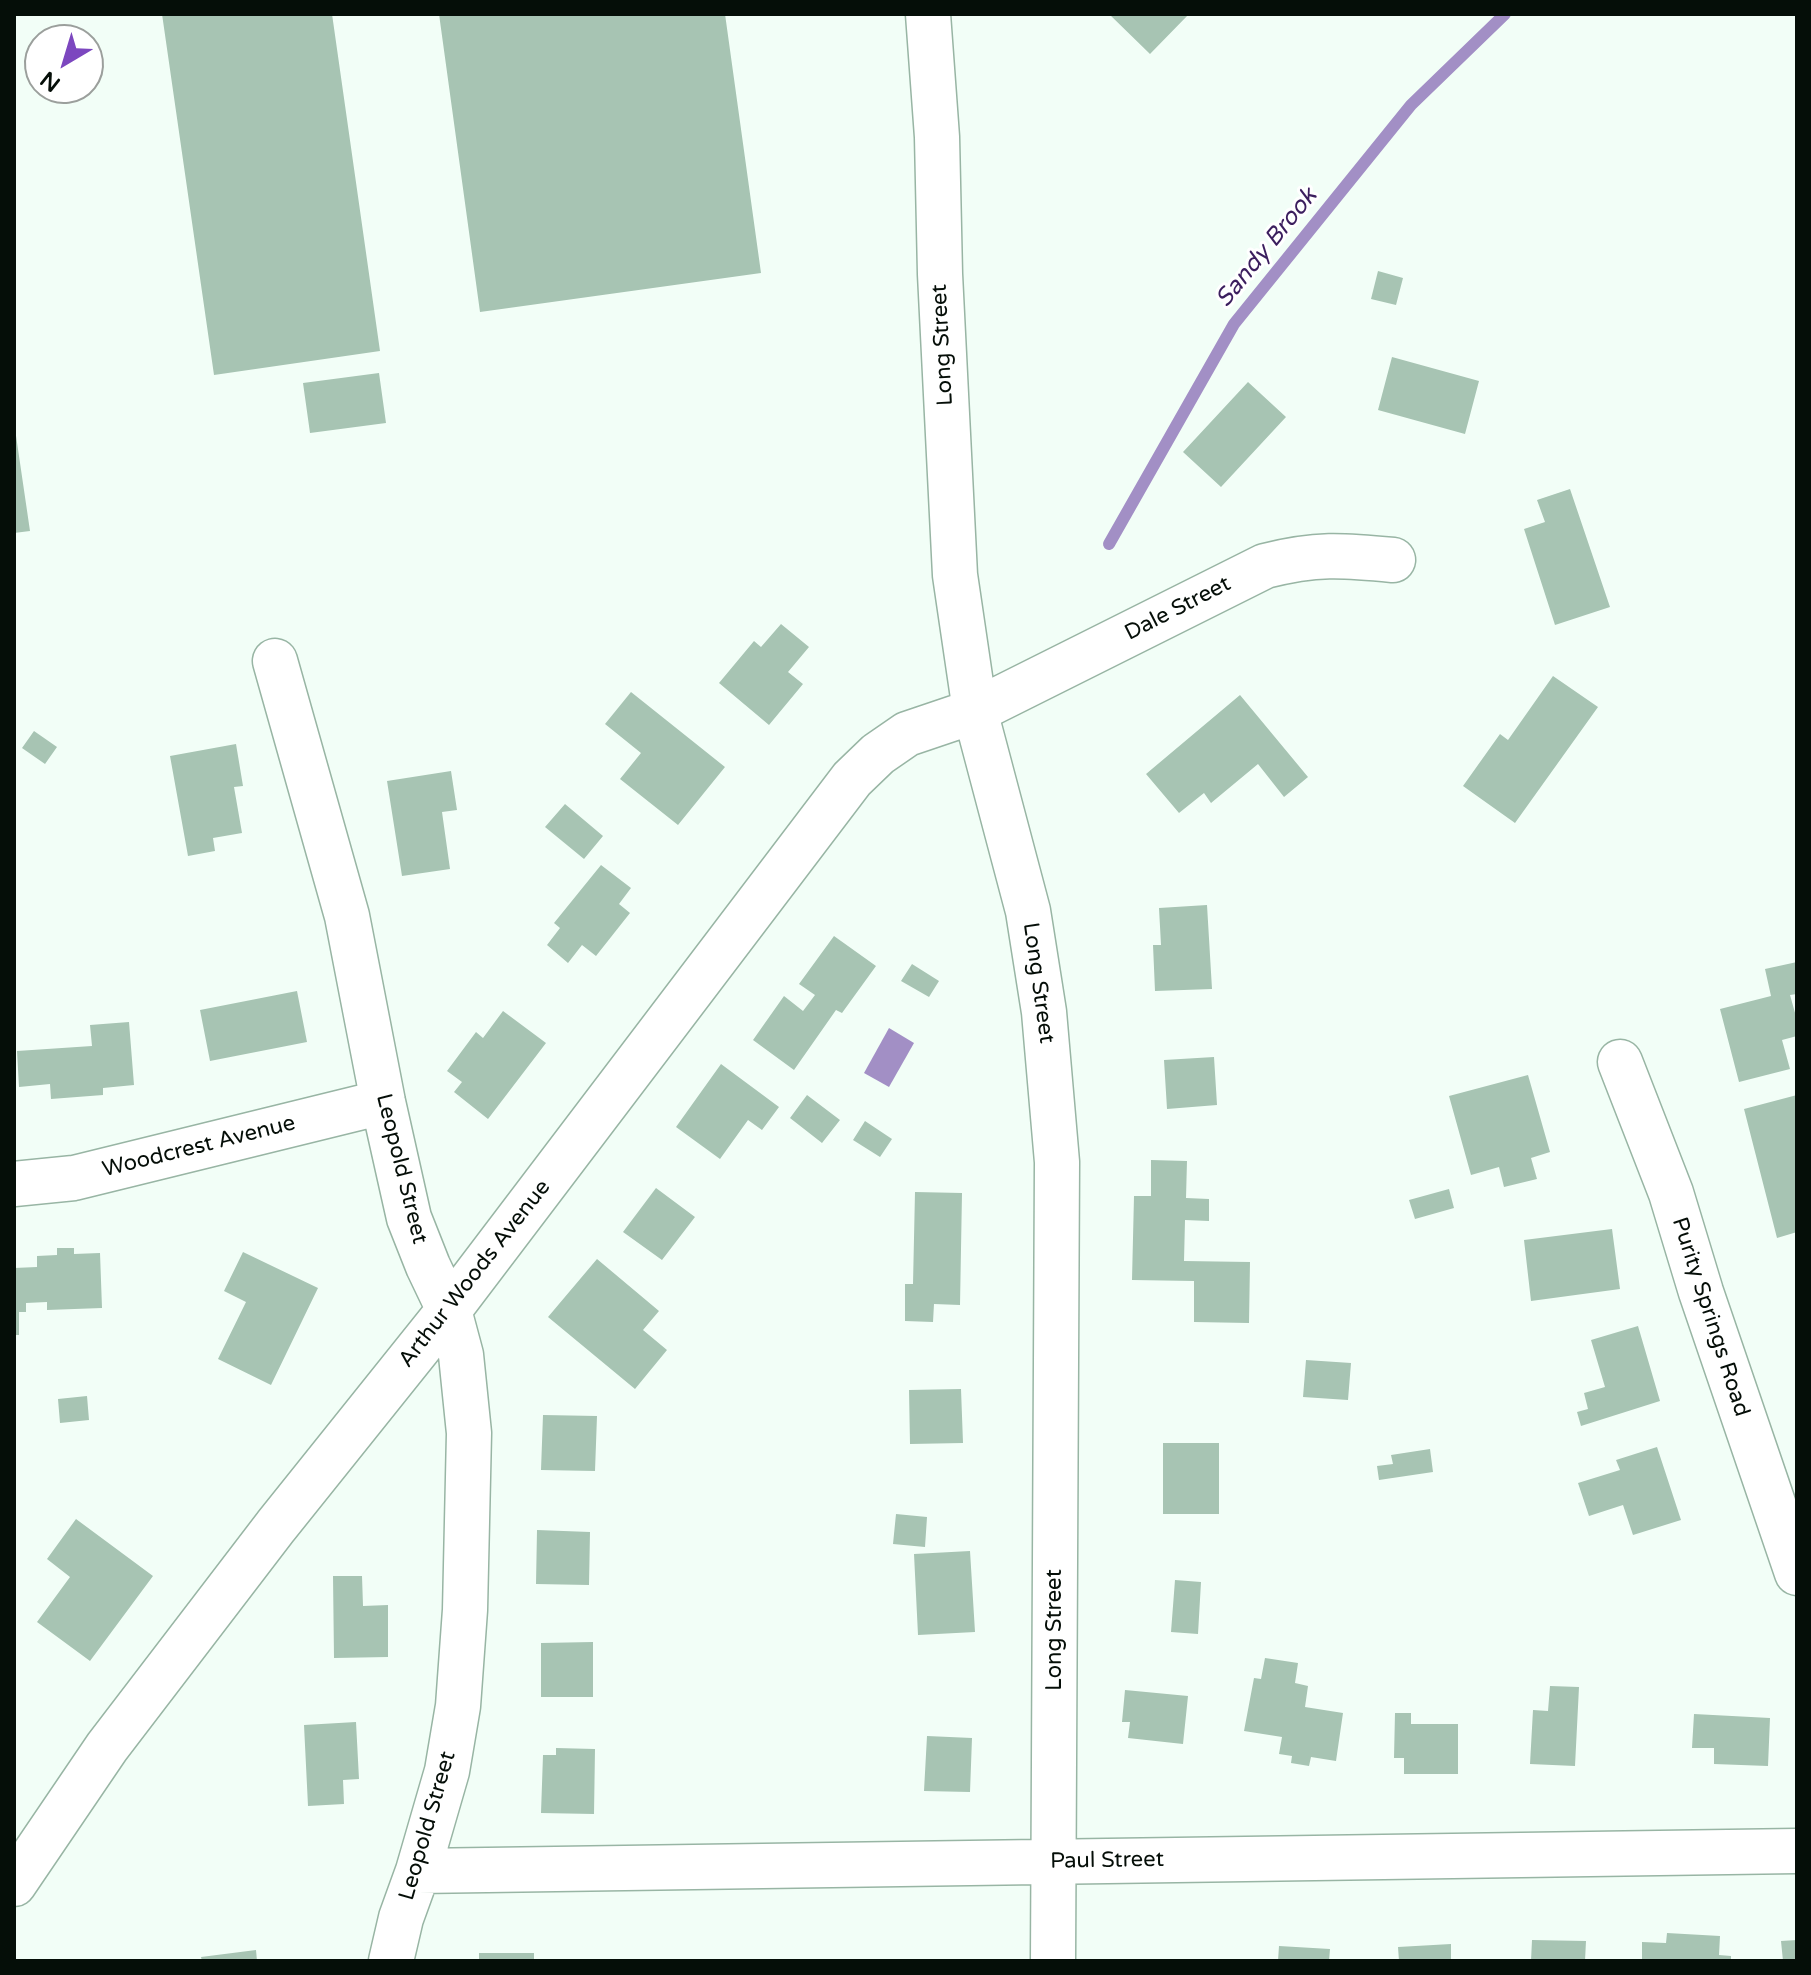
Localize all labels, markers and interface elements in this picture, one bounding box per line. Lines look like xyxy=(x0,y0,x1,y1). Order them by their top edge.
north arrow xyxy=(24,24,104,104)
text: N xyxy=(35,66,65,97)
water label: Sandy Brook xyxy=(1210,183,1324,313)
street label: Long Street xyxy=(927,283,959,407)
street label: Dale Street xyxy=(1121,571,1235,647)
street label: Long Street xyxy=(1016,921,1060,1045)
street label: Leopold Street xyxy=(370,1091,432,1247)
street label: Woodcrest Avenue xyxy=(100,1110,298,1184)
street label: Arthur Woods Avenue xyxy=(394,1175,556,1373)
street label: Purity Springs Road xyxy=(1665,1214,1755,1420)
street label: Long Street xyxy=(1042,1569,1068,1691)
street label: Leopold Street xyxy=(394,1748,462,1904)
street label: Paul Street xyxy=(1050,1847,1164,1875)

